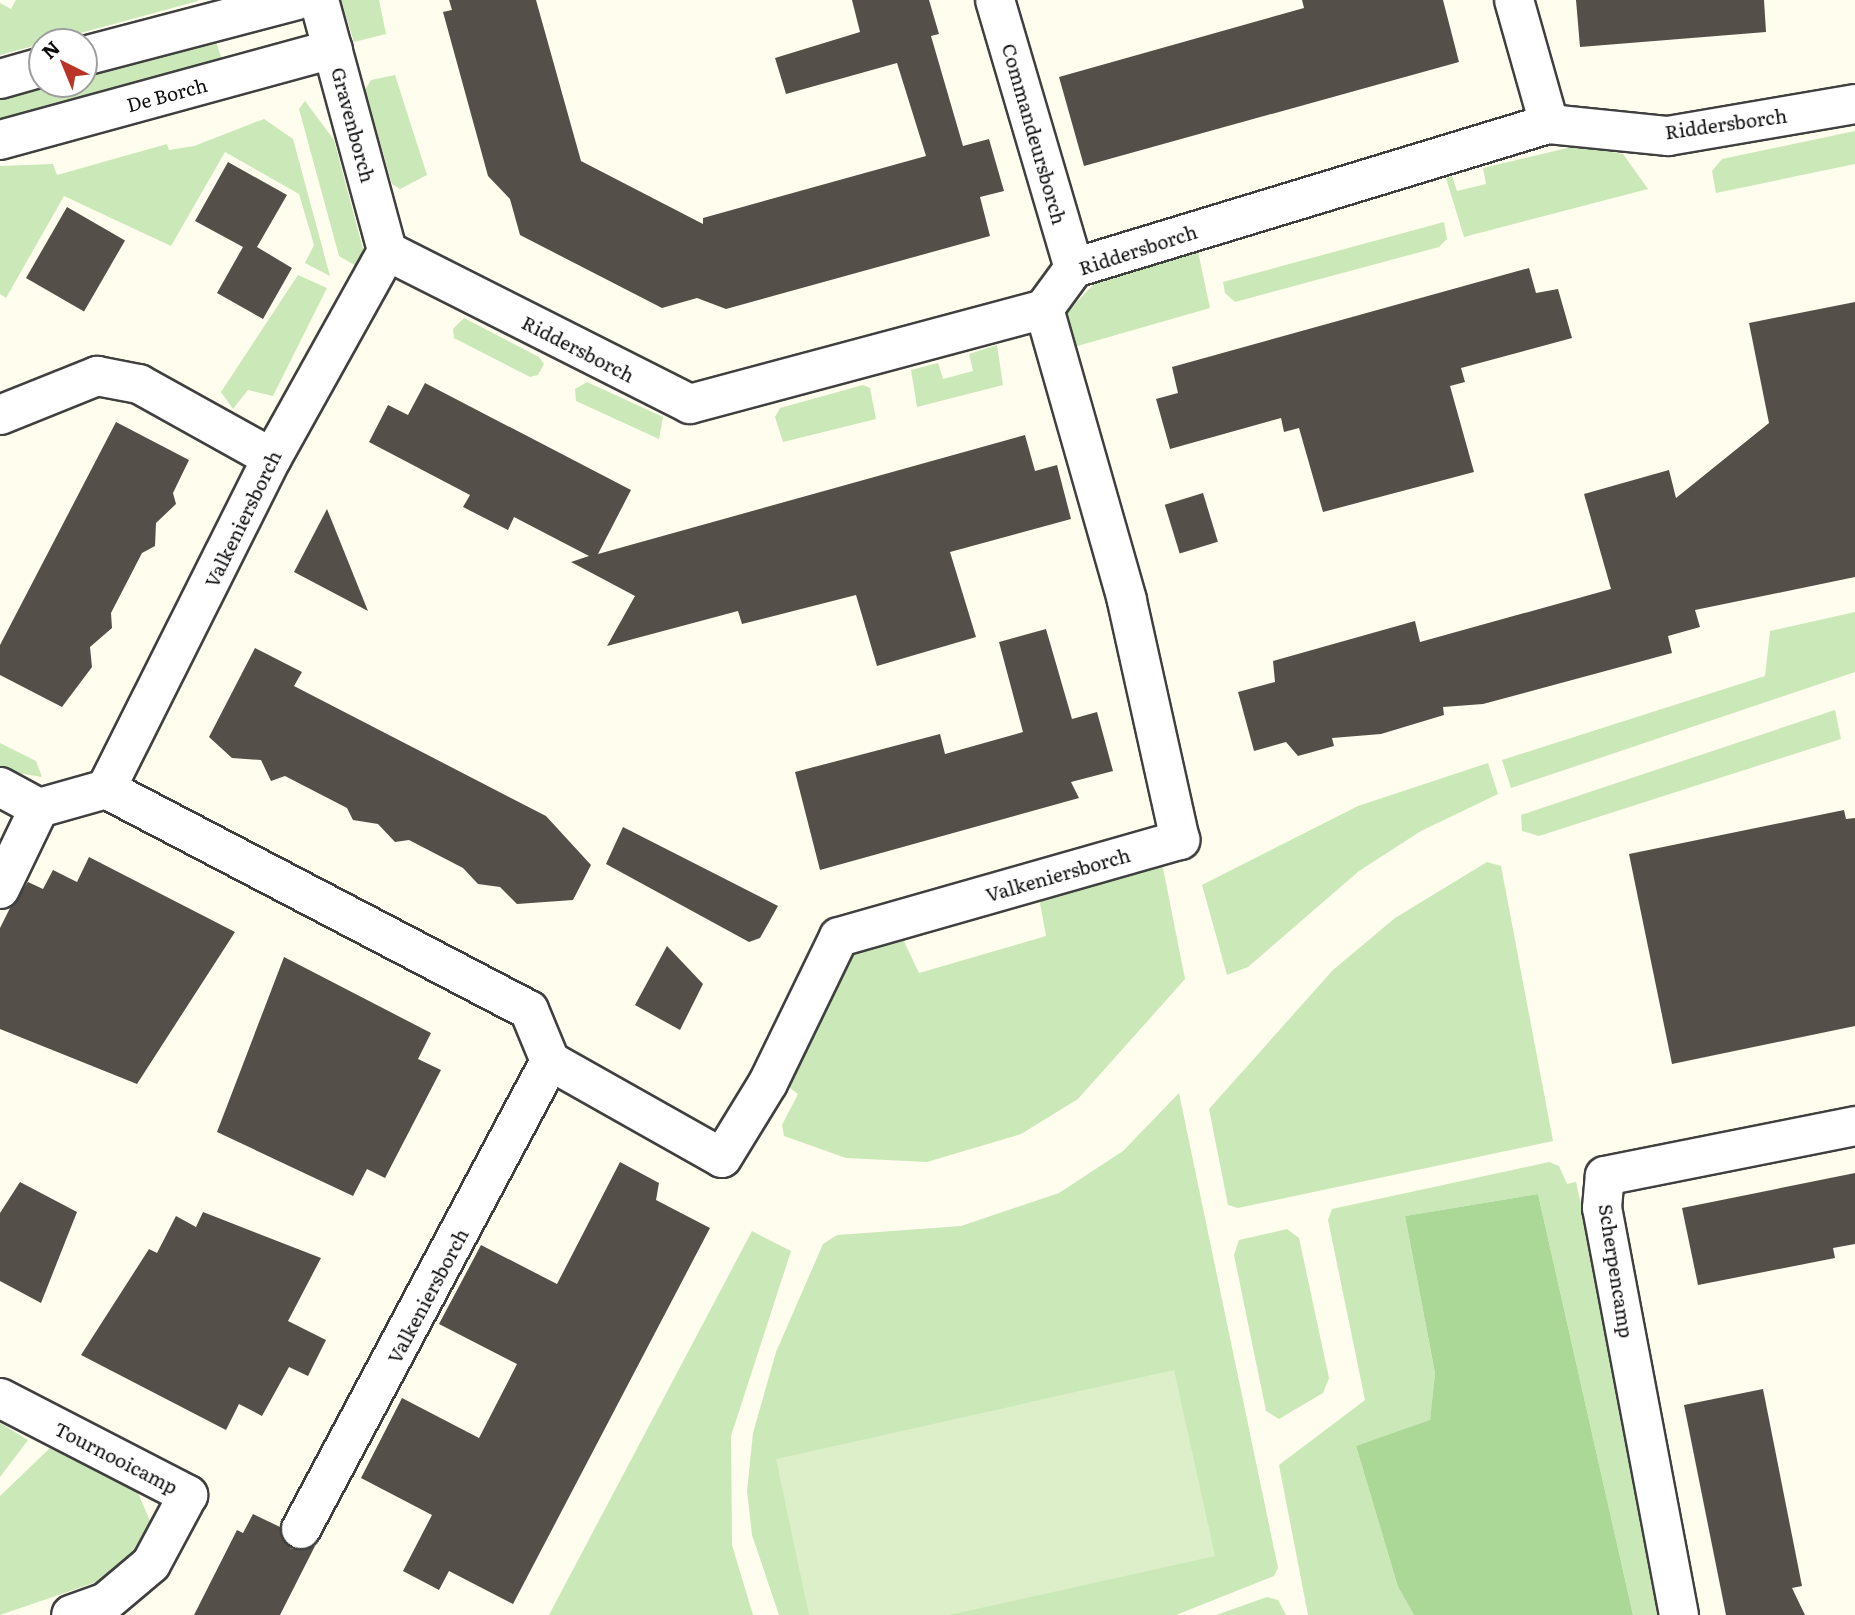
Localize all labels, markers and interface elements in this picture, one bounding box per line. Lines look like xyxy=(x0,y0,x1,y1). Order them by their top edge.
north arrow xyxy=(28,28,98,98)
text: N xyxy=(35,33,65,65)
street label: Commandeursborch xyxy=(997,41,1071,227)
street label: Gravenborch xyxy=(327,65,379,185)
street label: De Borch xyxy=(124,73,210,117)
street label: Riddersborch xyxy=(1663,104,1789,144)
street label: Riddersborch xyxy=(1076,220,1200,280)
street label: Riddersborch xyxy=(518,311,638,387)
street label: Valkeniersborch xyxy=(200,447,286,591)
street label: Valkeniersborch xyxy=(983,843,1133,907)
street label: Scherpencamp xyxy=(1594,1202,1638,1340)
street label: Valkeniersborch xyxy=(383,1225,473,1367)
street label: Tournooicamp xyxy=(51,1417,181,1499)

